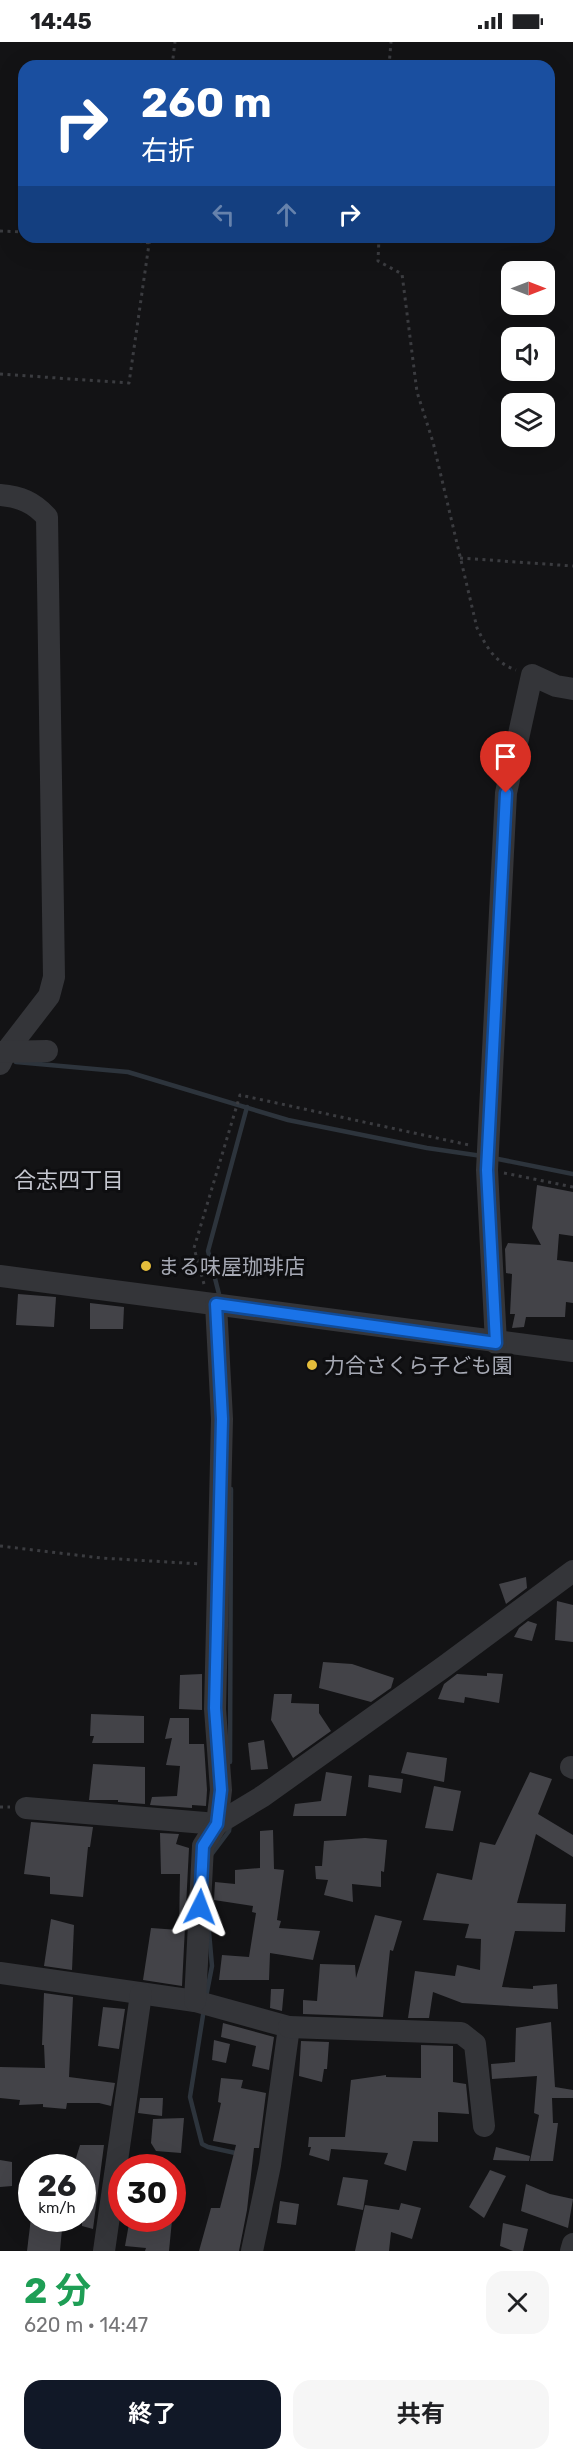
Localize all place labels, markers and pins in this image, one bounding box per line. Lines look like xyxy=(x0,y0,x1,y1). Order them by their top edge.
pin xyxy=(480,731,531,793)
place label: まる味屋珈琲店 xyxy=(158,1254,305,1279)
marker: まる味屋珈琲店 xyxy=(139,1259,153,1273)
place label: 力合さくら子ども園 xyxy=(324,1353,513,1378)
marker: 力合さくら子ども園 xyxy=(305,1358,319,1372)

